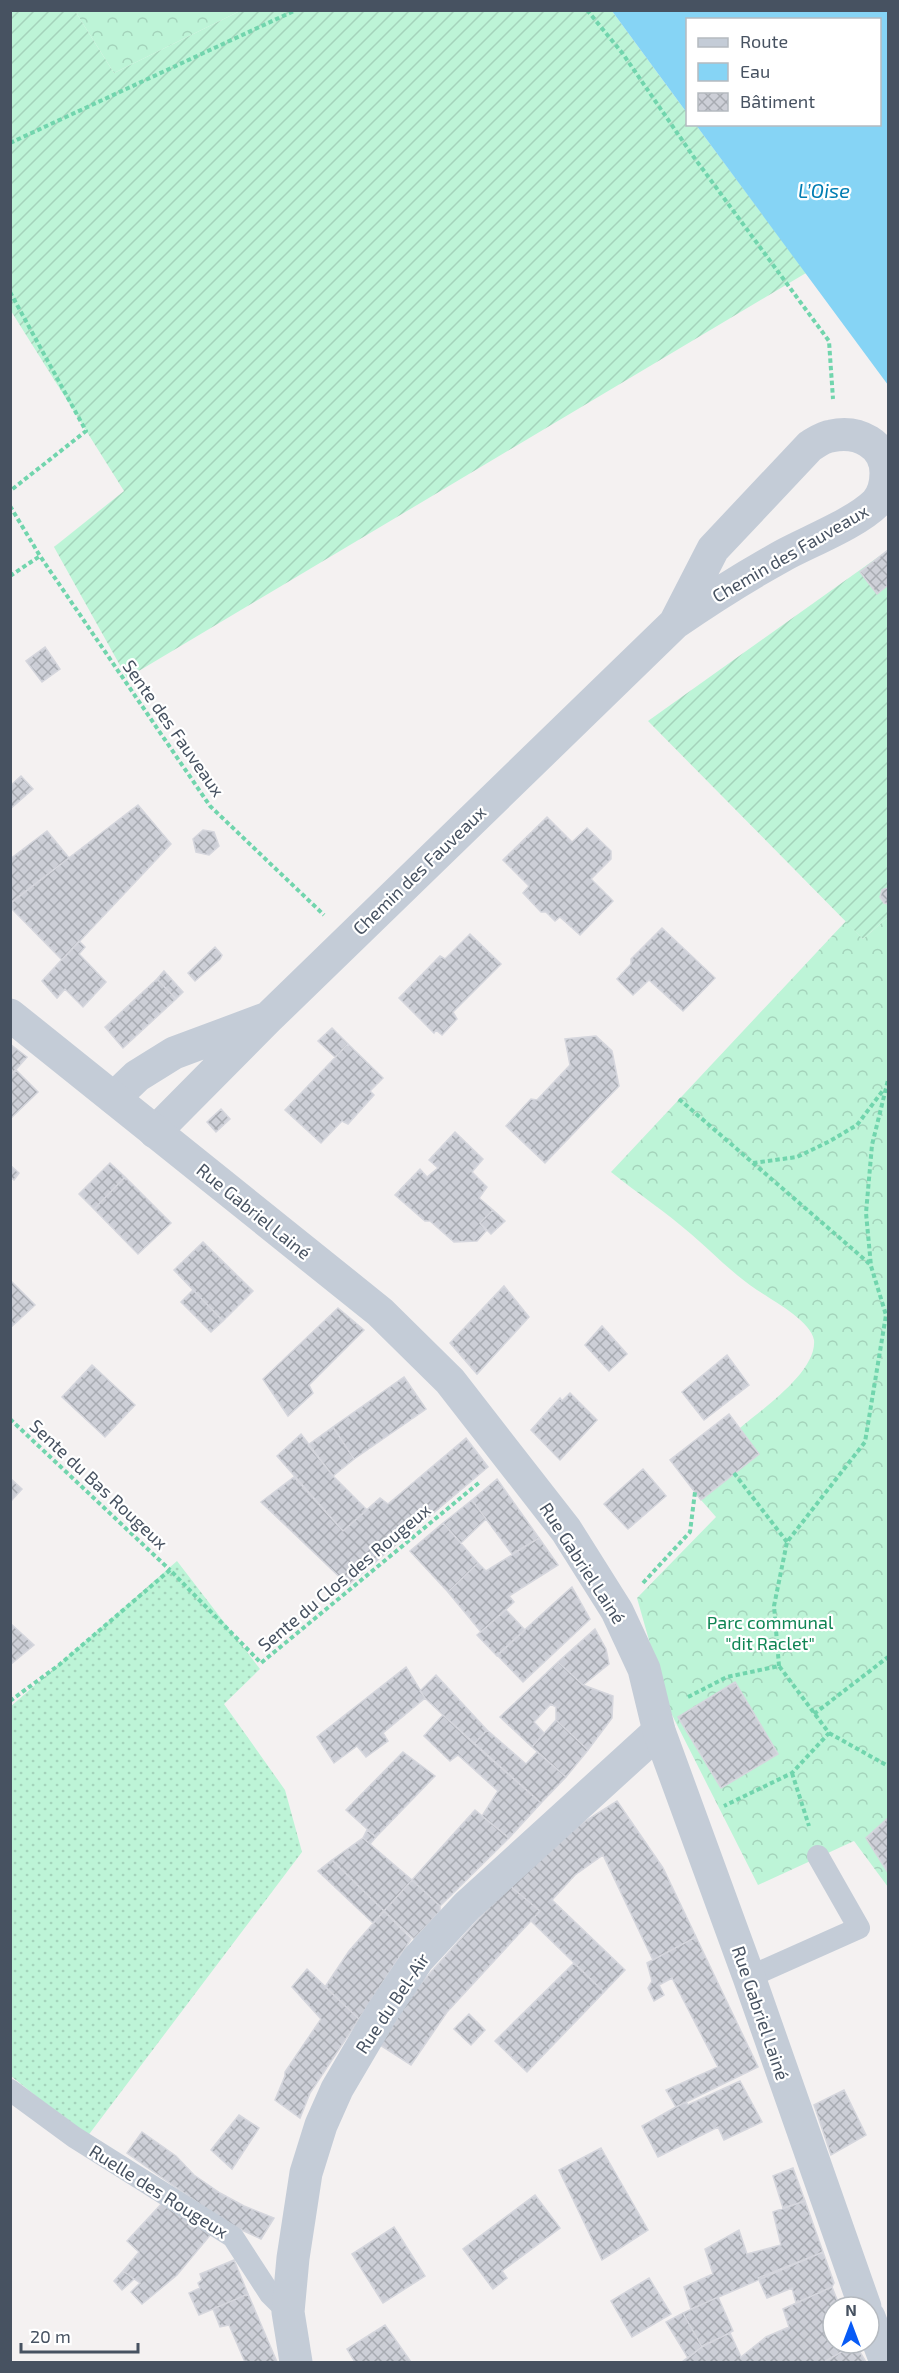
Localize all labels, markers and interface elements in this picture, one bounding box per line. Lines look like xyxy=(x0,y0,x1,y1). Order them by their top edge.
legend xyxy=(686,18,881,126)
text: Route xyxy=(740,30,788,52)
text: Eau xyxy=(740,60,770,82)
text: Bâtiment xyxy=(740,90,815,112)
water label: L’Oise xyxy=(798,178,850,202)
street label: Chemin des Fauveaux xyxy=(708,499,872,607)
street label: Sente des Fauveaux xyxy=(119,655,230,801)
street label: Chemin des Fauveaux xyxy=(348,800,490,939)
street label: Rue Gabriel Lainé xyxy=(192,1158,316,1264)
street label: Sente du Bas Rougeux xyxy=(26,1414,173,1554)
street label: Sente du Clos des Rougeux xyxy=(253,1498,435,1656)
street label: Rue Gabriel Lainé xyxy=(536,1498,630,1628)
park label: Parc communal "dit Raclet" xyxy=(707,1611,834,1654)
street label: Rue Gabriel Lainé xyxy=(728,1943,794,2083)
street label: Rue du Bel-Air xyxy=(350,1949,434,2057)
street label: Ruelle des Rougeux xyxy=(86,2139,233,2243)
north arrow xyxy=(821,2295,881,2355)
text: N xyxy=(845,2300,857,2319)
scale bar xyxy=(21,2316,138,2354)
text: 20 m xyxy=(30,2325,71,2347)

